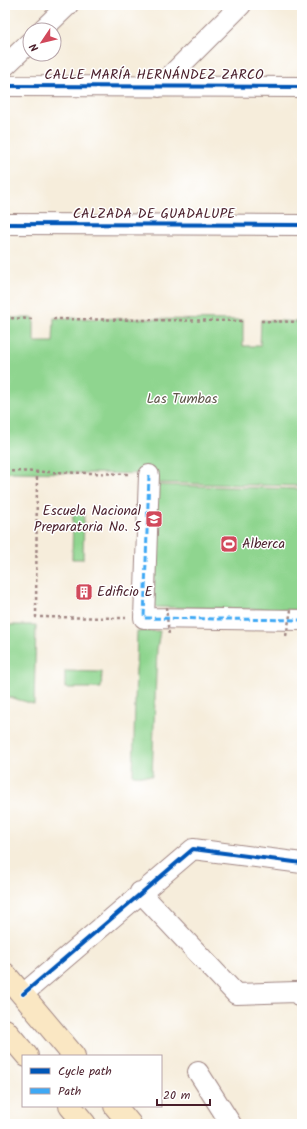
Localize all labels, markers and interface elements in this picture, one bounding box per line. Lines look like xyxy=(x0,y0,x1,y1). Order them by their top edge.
north arrow xyxy=(22,22,62,62)
text: N xyxy=(25,39,44,55)
street label: CALLE MARÍA HERNÁNDEZ ZARCO xyxy=(44,64,264,86)
street label: CALZADA DE GUADALUPE xyxy=(73,203,236,225)
park label: Las Tumbas xyxy=(146,388,218,410)
place label: Escuela Nacional Preparatoria No. 5 xyxy=(34,500,142,538)
school or university icon: Escuela Nacional Preparatoria No. 5 xyxy=(144,509,164,529)
place label: Alberca xyxy=(242,533,285,555)
sports icon: Alberca xyxy=(219,534,239,554)
place label: Edificio E xyxy=(97,581,153,603)
building icon: Edificio E xyxy=(74,582,94,602)
legend xyxy=(22,1055,162,1107)
text: Cycle path xyxy=(58,1062,112,1081)
scale bar xyxy=(157,1081,210,1107)
text: Path xyxy=(58,1082,81,1101)
text: 20 m xyxy=(163,1086,191,1105)

